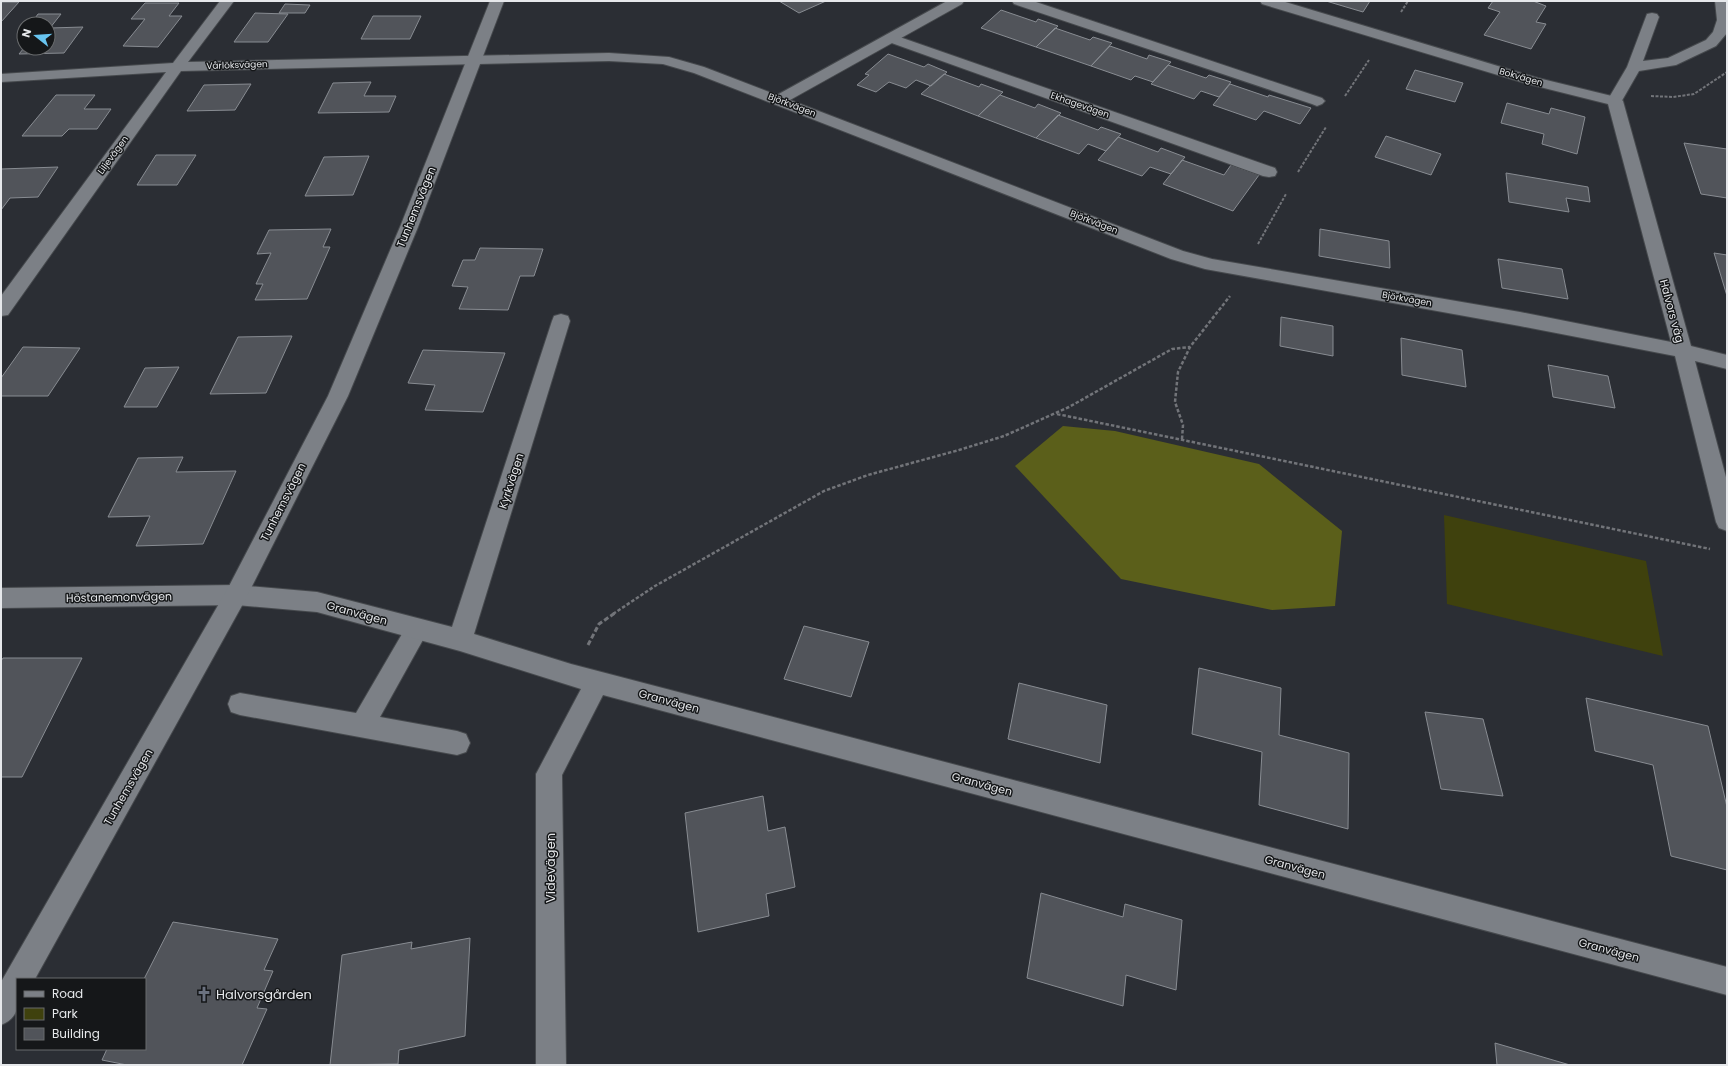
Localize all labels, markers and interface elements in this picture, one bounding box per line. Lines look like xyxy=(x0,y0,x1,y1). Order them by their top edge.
north arrow xyxy=(16,16,56,56)
text: N xyxy=(18,27,35,39)
street label: Vårlöksvägen xyxy=(206,58,268,72)
street label: Bokvägen xyxy=(1498,65,1544,89)
street label: Ekhagevägen xyxy=(1049,89,1111,121)
street label: Björkvägen xyxy=(766,90,818,120)
street label: Liljevägen xyxy=(95,133,131,177)
street label: Tunhemsvägen xyxy=(392,164,440,250)
street label: Björkvägen xyxy=(1068,207,1120,237)
street label: Halvors väg xyxy=(1656,278,1688,344)
street label: Björkvägen xyxy=(1381,289,1433,309)
street label: Kyrkvägen xyxy=(495,451,527,511)
street label: Tunhemsvägen xyxy=(256,460,310,544)
street label: Höstanemonvägen xyxy=(66,588,172,606)
street label: Granvägen xyxy=(325,597,389,629)
street label: Granvägen xyxy=(637,685,701,717)
street label: Tunhemsvägen xyxy=(100,746,156,828)
street label: Granvägen xyxy=(950,768,1014,800)
street label: Videvägen xyxy=(541,833,560,903)
street label: Granvägen xyxy=(1263,851,1327,883)
street label: Granvägen xyxy=(1577,934,1641,966)
legend xyxy=(16,978,146,1050)
text: Road xyxy=(52,985,83,1002)
church icon: Halvorsgården xyxy=(195,985,213,1003)
place label: Halvorsgården xyxy=(216,985,312,1004)
text: Park xyxy=(52,1005,79,1022)
text: Building xyxy=(52,1025,100,1042)

